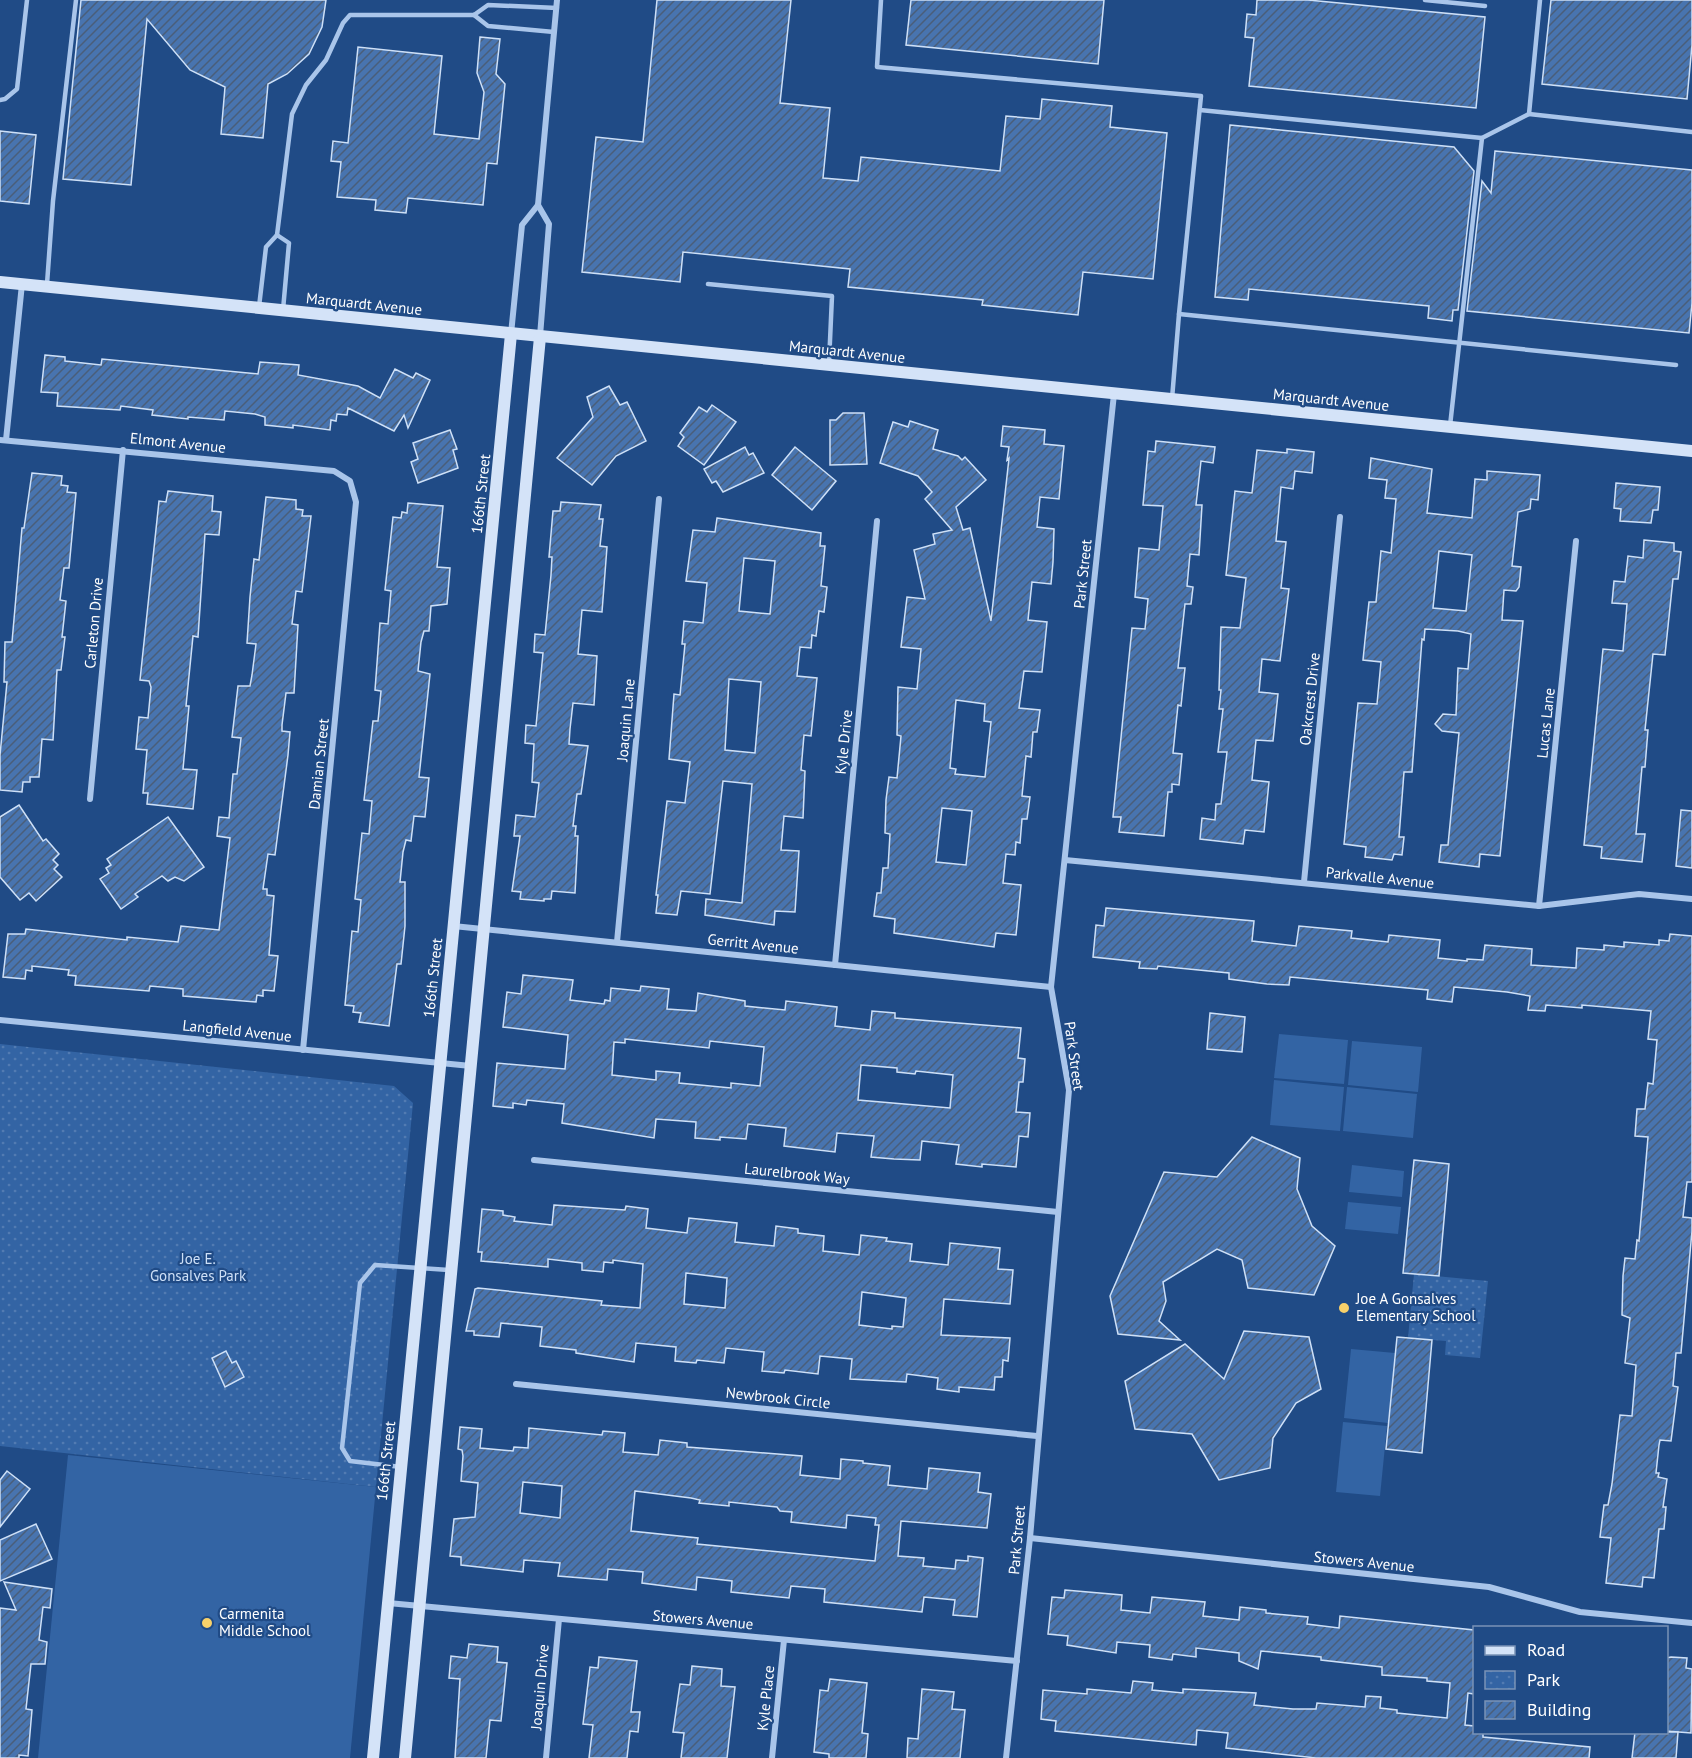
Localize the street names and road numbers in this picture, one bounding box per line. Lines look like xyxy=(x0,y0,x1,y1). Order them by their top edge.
street label: Marquardt Avenue xyxy=(305,288,423,319)
street label: Marquardt Avenue xyxy=(788,336,906,367)
street label: Marquardt Avenue xyxy=(1272,384,1390,415)
street label: Elmont Avenue xyxy=(129,428,227,457)
street label: 166th Street xyxy=(467,453,494,535)
street label: Park Street xyxy=(1069,538,1096,609)
street label: Carleton Drive xyxy=(80,576,107,669)
street label: Oakcrest Drive xyxy=(1295,652,1324,746)
street label: Joaquin Lane xyxy=(612,678,639,763)
street label: Lucas Lane xyxy=(1532,687,1559,759)
street label: Kyle Drive xyxy=(831,709,856,775)
street label: Damian Street xyxy=(304,717,333,810)
street label: Parkvalle Avenue xyxy=(1325,862,1435,893)
street label: Gerritt Avenue xyxy=(707,929,800,958)
street label: 166th Street xyxy=(419,937,446,1019)
street label: Langfield Avenue xyxy=(182,1015,293,1046)
street label: Park Street xyxy=(1060,1020,1089,1092)
street label: Laurelbrook Way xyxy=(743,1159,851,1188)
street label: Newbrook Circle xyxy=(725,1383,831,1412)
street label: 166th Street xyxy=(372,1420,399,1502)
street label: Park Street xyxy=(1004,1505,1029,1575)
street label: Stowers Avenue xyxy=(1313,1547,1415,1576)
street label: Stowers Avenue xyxy=(652,1606,754,1633)
street label: Joaquin Drive xyxy=(526,1643,553,1732)
street label: Kyle Place xyxy=(753,1664,778,1732)

